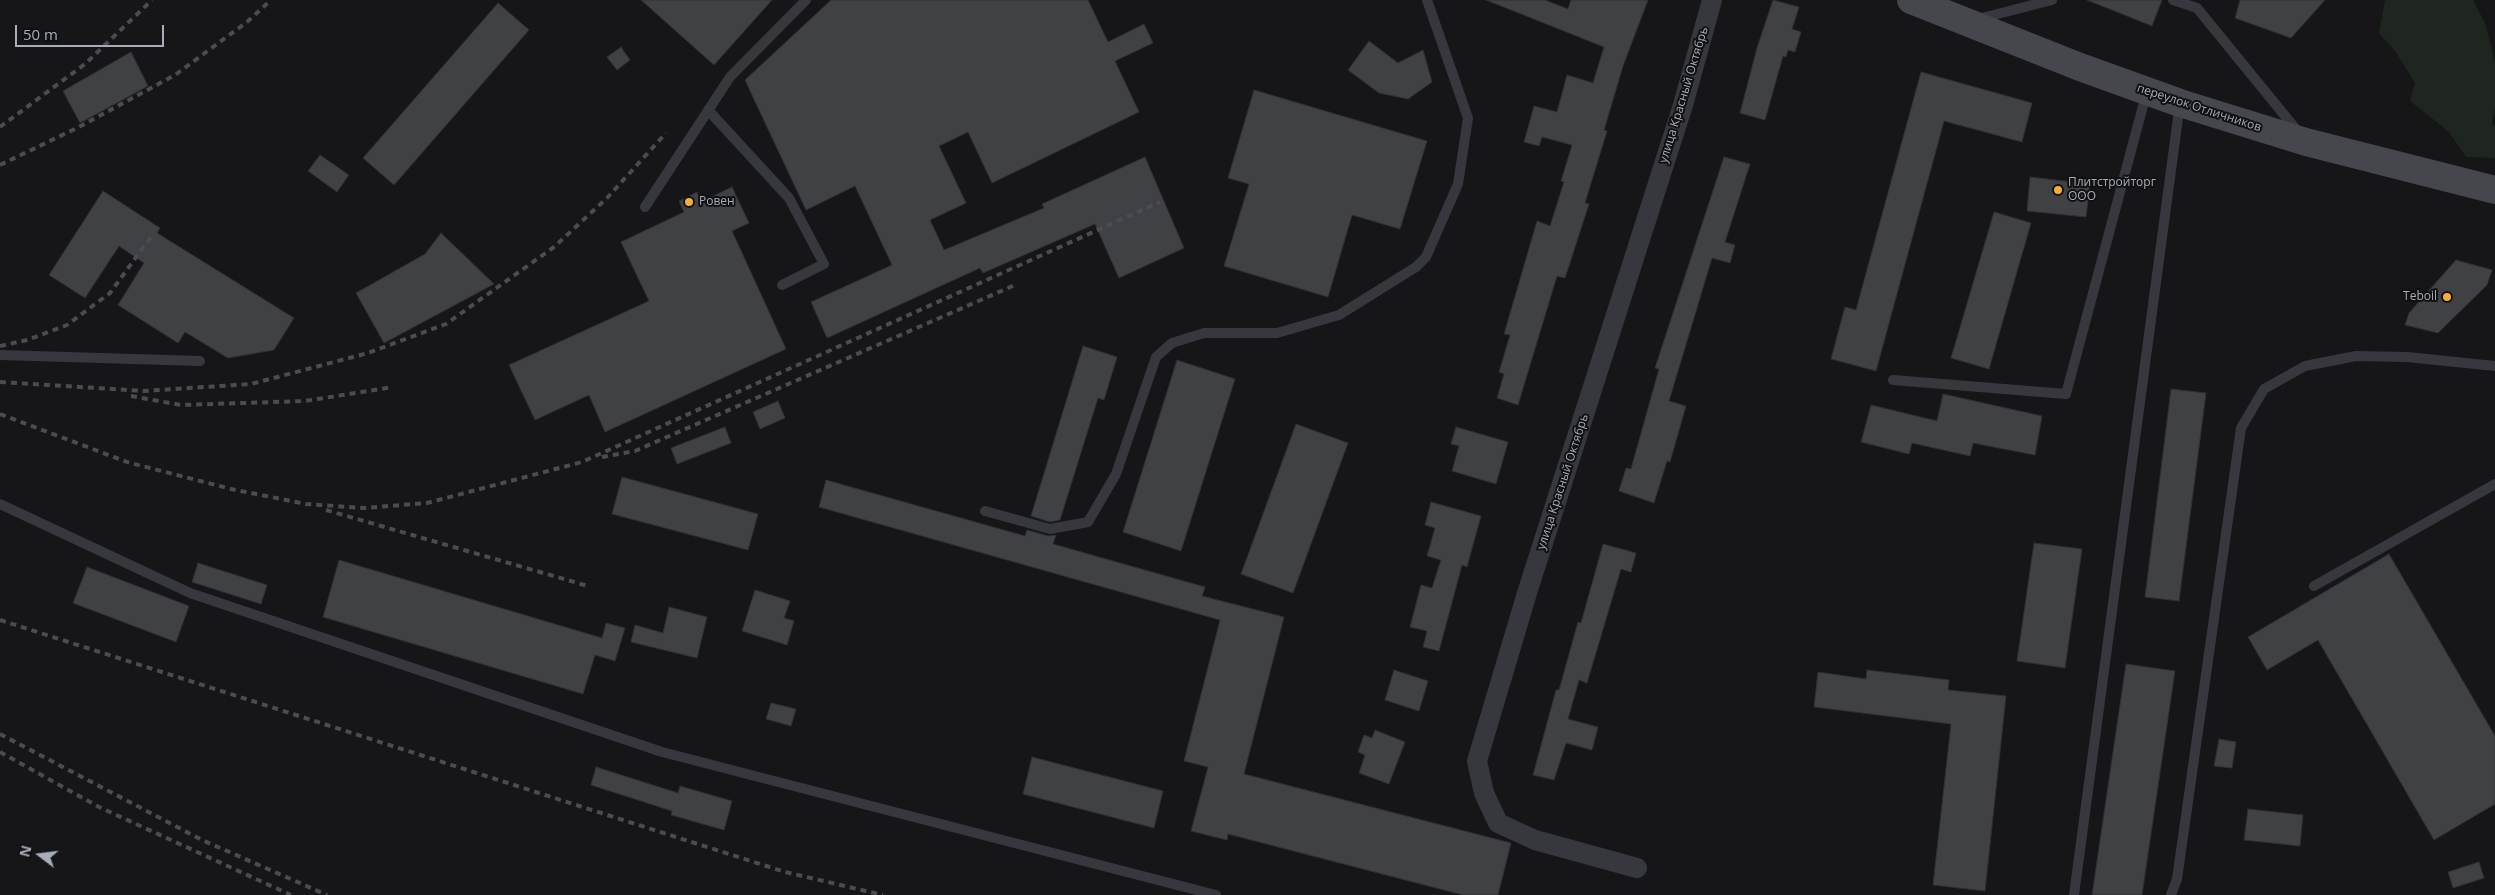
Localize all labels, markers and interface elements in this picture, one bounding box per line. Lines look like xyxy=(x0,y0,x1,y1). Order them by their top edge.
scale bar xyxy=(18,15,166,47)
text: 50 m xyxy=(23,24,58,44)
street label: улица Красный Октябрь xyxy=(1656,25,1712,165)
street label: переулок Отличников xyxy=(2135,81,2263,135)
place label: Плитстройторг ООО xyxy=(2068,176,2156,204)
marker: Плитстройторг ООО xyxy=(2052,184,2064,196)
place label: Ровен xyxy=(699,195,735,209)
marker: Ровен xyxy=(683,196,695,208)
place label: Teboil xyxy=(2403,290,2437,304)
marker: Teboil xyxy=(2441,291,2453,303)
street label: улица Красный Октябрь xyxy=(1534,412,1592,552)
north arrow xyxy=(15,830,65,880)
text: N xyxy=(14,843,36,859)

